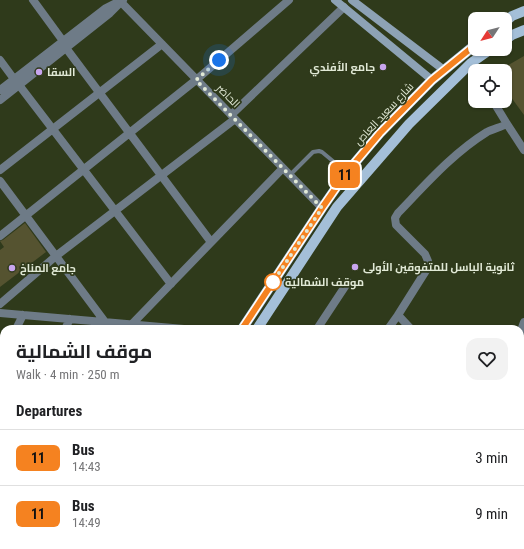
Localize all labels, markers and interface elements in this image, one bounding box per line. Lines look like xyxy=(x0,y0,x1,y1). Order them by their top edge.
north arrow xyxy=(468,12,512,56)
map controls xyxy=(468,12,512,108)
your location xyxy=(209,50,229,70)
place label: جامع الأفندي xyxy=(310,61,375,77)
marker: جامع الأفندي xyxy=(378,62,388,72)
button: locate xyxy=(468,64,512,108)
place label: السقا xyxy=(47,66,75,79)
marker: السقا xyxy=(34,67,44,77)
street label: شارع سعيد العاص xyxy=(352,80,417,149)
street label: الحاضر xyxy=(213,81,242,110)
line badge: 11 xyxy=(327,162,363,188)
text: 11 xyxy=(338,167,352,183)
place label: ثانوية الباسل للمتفوقين الأولى xyxy=(363,261,515,275)
place label: جامع المناخ xyxy=(20,262,76,276)
marker: ثانوية الباسل للمتفوقين الأولى xyxy=(350,262,360,272)
marker: جامع المناخ xyxy=(7,263,17,273)
marker: موقف الشمالية xyxy=(264,273,282,291)
place label: موقف الشمالية xyxy=(285,276,364,290)
button: heart xyxy=(466,338,508,380)
text: موقف الشمالية xyxy=(16,340,152,363)
text: Walk · 4 min · 250 m xyxy=(16,367,120,382)
text: Departures xyxy=(16,402,82,420)
text: Bus xyxy=(72,441,95,459)
text: 3 min xyxy=(475,449,508,467)
text: 11 xyxy=(31,450,45,466)
text: 14:43 xyxy=(72,459,101,474)
text: Bus xyxy=(72,497,95,515)
text: 9 min xyxy=(475,505,508,523)
text: 11 xyxy=(31,506,45,522)
text: 14:49 xyxy=(72,515,101,530)

